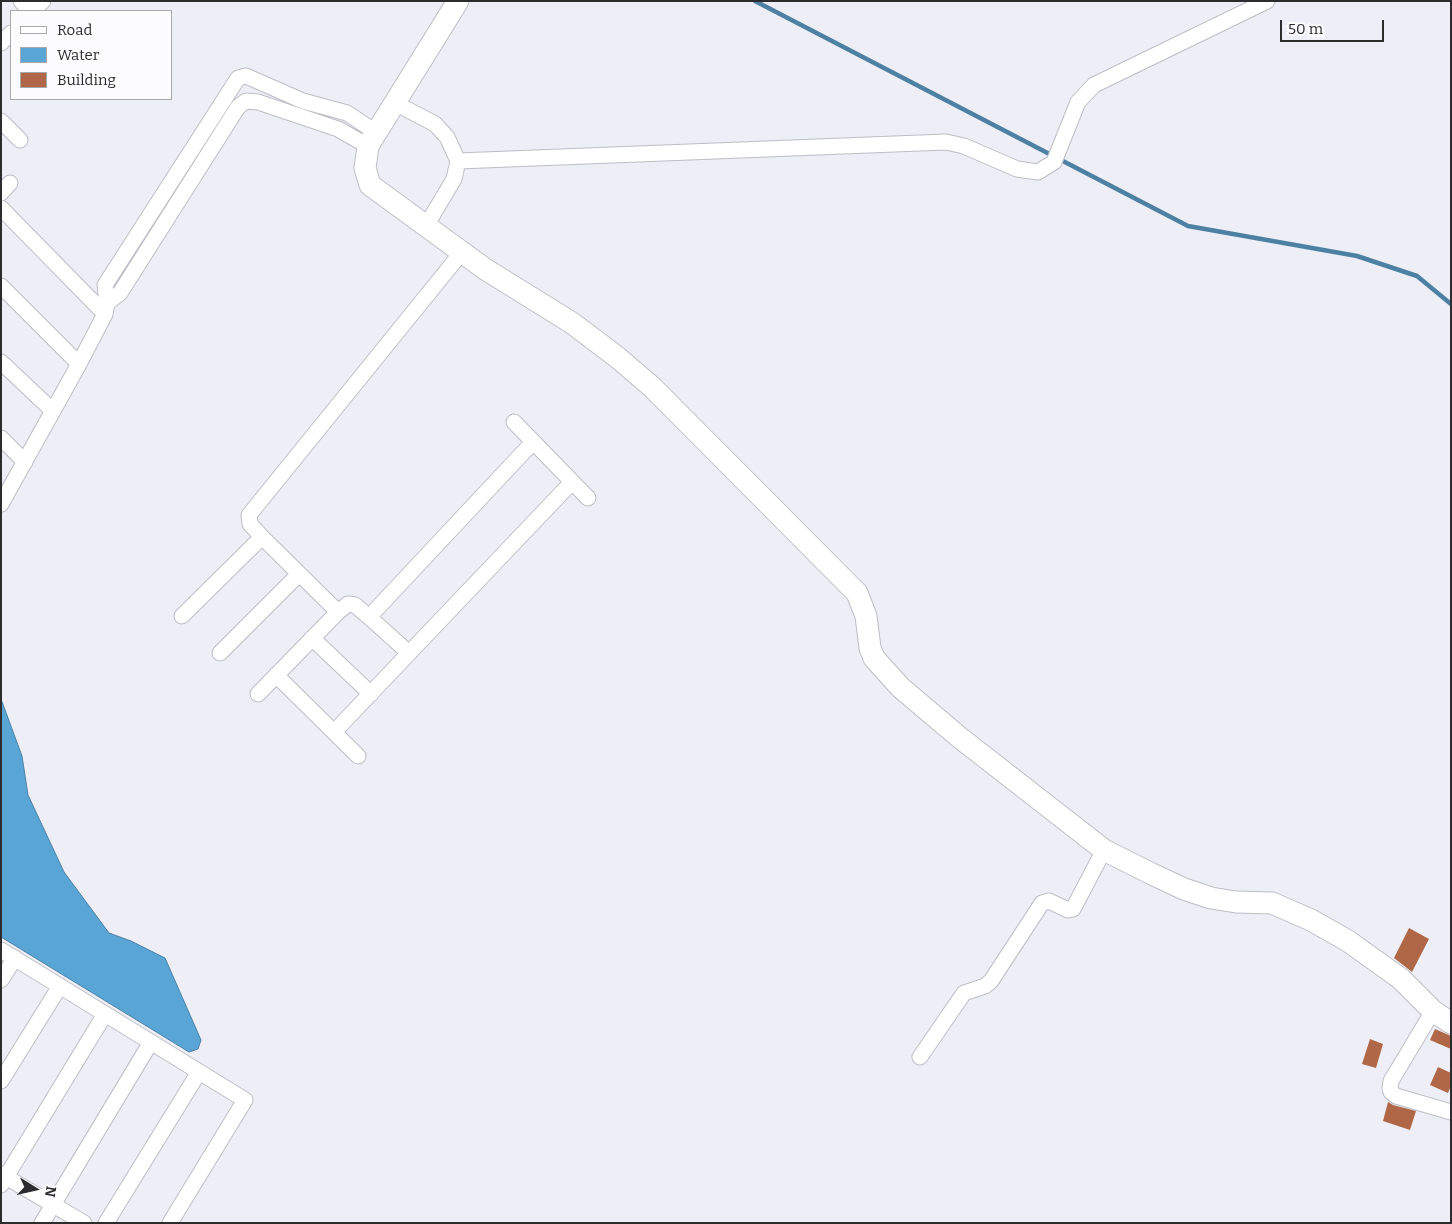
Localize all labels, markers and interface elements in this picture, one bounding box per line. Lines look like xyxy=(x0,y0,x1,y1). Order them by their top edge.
legend xyxy=(10,10,172,100)
scale bar xyxy=(1282,10,1386,42)
text: 50 m xyxy=(1288,20,1323,38)
text: Road xyxy=(57,21,92,39)
text: Water xyxy=(57,46,99,64)
text: Building xyxy=(57,71,116,89)
north arrow xyxy=(10,1164,60,1214)
text: N xyxy=(41,1185,60,1198)

